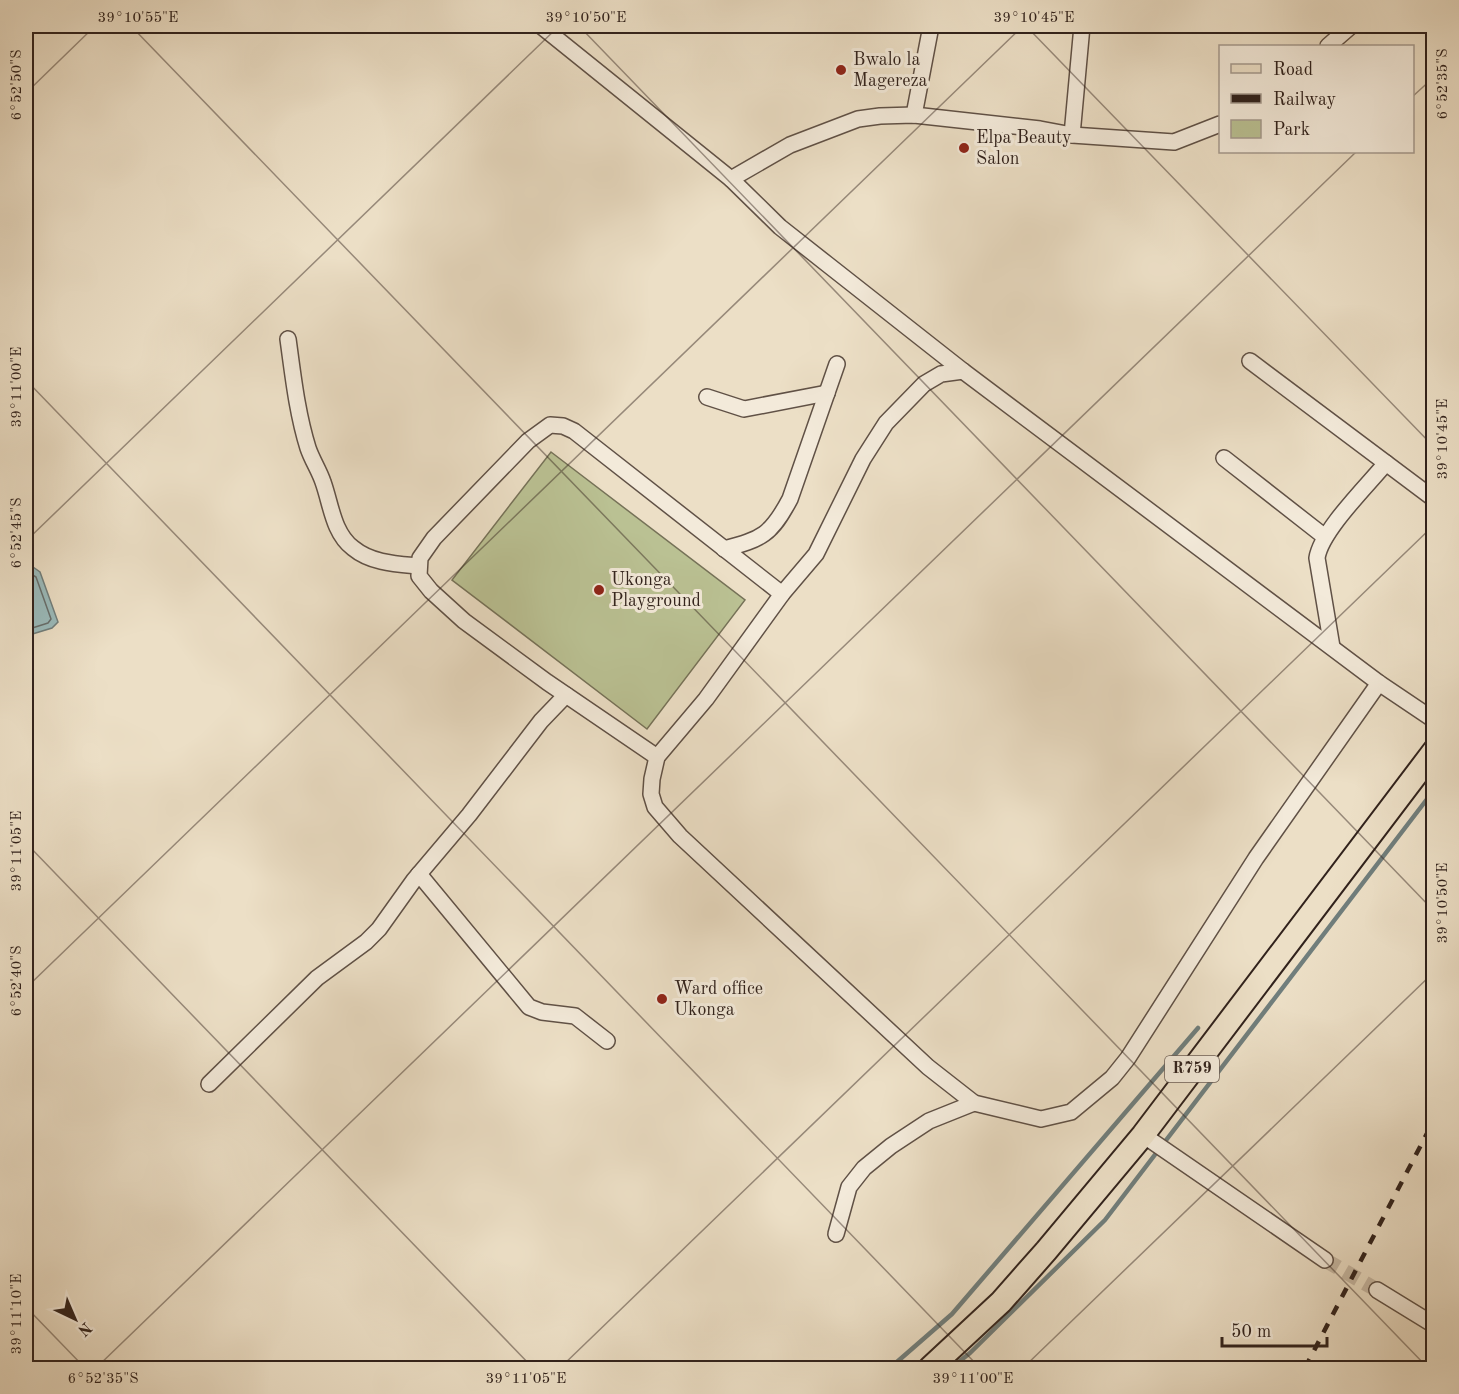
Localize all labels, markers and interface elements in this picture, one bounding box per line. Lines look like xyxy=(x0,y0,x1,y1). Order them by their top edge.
text: 39°10'55"E xyxy=(98,11,178,26)
text: 39°10'50"E xyxy=(546,11,626,26)
text: 39°10'45"E xyxy=(994,11,1074,26)
legend xyxy=(1219,45,1414,153)
text: 6°52'35"S xyxy=(1436,48,1451,120)
text: 6°52'50"S xyxy=(10,49,25,121)
place label: Bwalo la Magereza xyxy=(853,51,928,90)
text: Road xyxy=(1273,61,1313,79)
marker: Bwalo la Magereza xyxy=(834,63,848,77)
text: Railway xyxy=(1273,91,1336,109)
text: Park xyxy=(1273,121,1310,139)
place label: Elpa Beauty Salon xyxy=(976,129,1072,168)
marker: Elpa Beauty Salon xyxy=(957,141,971,155)
text: 39°11'00"E xyxy=(10,347,25,427)
text: 39°10'45"E xyxy=(1436,399,1451,479)
text: 6°52'45"S xyxy=(10,497,25,569)
place label: Ukonga Playground xyxy=(611,571,701,610)
marker: Ukonga Playground xyxy=(592,583,606,597)
text: 39°11'05"E xyxy=(10,811,25,891)
text: 39°10'50"E xyxy=(1436,863,1451,943)
text: 6°52'40"S xyxy=(10,945,25,1017)
place label: Ward office Ukonga xyxy=(674,980,763,1019)
marker: Ward office Ukonga xyxy=(655,992,669,1006)
road number: R759 xyxy=(1165,1056,1219,1082)
text: 39°11'10"E xyxy=(10,1274,25,1354)
north arrow xyxy=(45,1289,105,1349)
scale bar xyxy=(1222,1310,1327,1348)
text: N xyxy=(74,1318,94,1339)
text: 50 m xyxy=(1231,1323,1271,1341)
text: 6°52'35"S xyxy=(67,1372,139,1387)
text: 39°11'05"E xyxy=(486,1372,566,1387)
text: 39°11'00"E xyxy=(933,1372,1013,1387)

